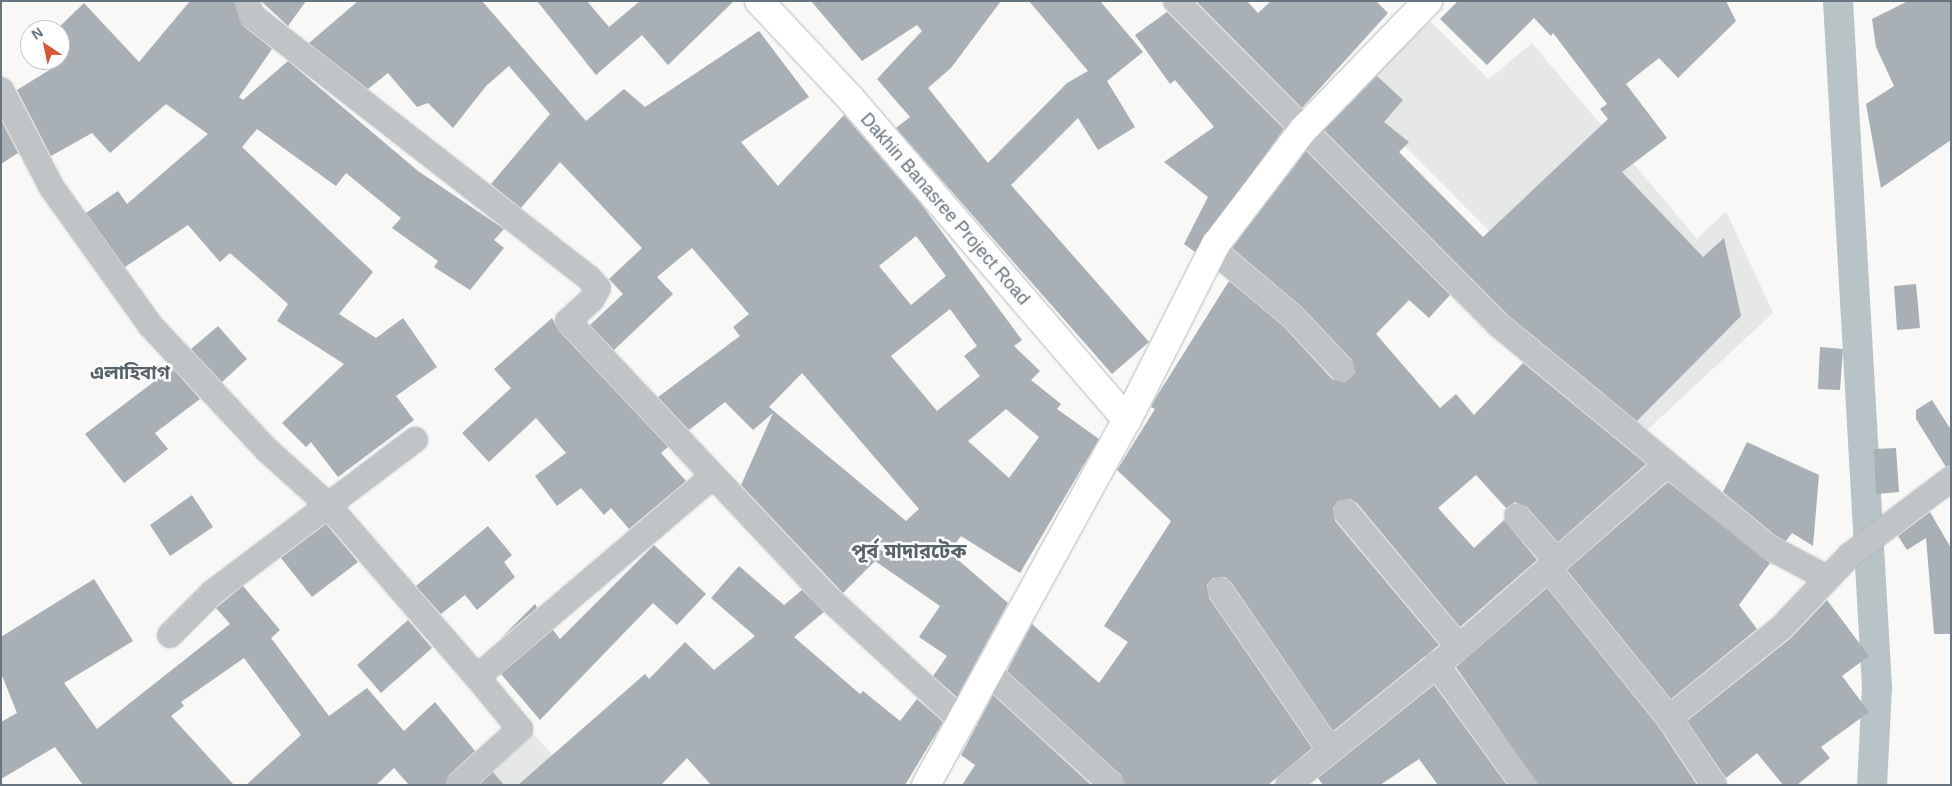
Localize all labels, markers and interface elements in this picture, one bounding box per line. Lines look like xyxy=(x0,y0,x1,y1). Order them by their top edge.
north arrow xyxy=(20,20,70,70)
text: N xyxy=(29,24,46,43)
street label: Dakhin Banasree Project Road xyxy=(856,109,1034,309)
district label: এলাহিবাগ xyxy=(90,362,170,384)
district label: পূর্ব মাদারটেক xyxy=(852,539,966,563)

